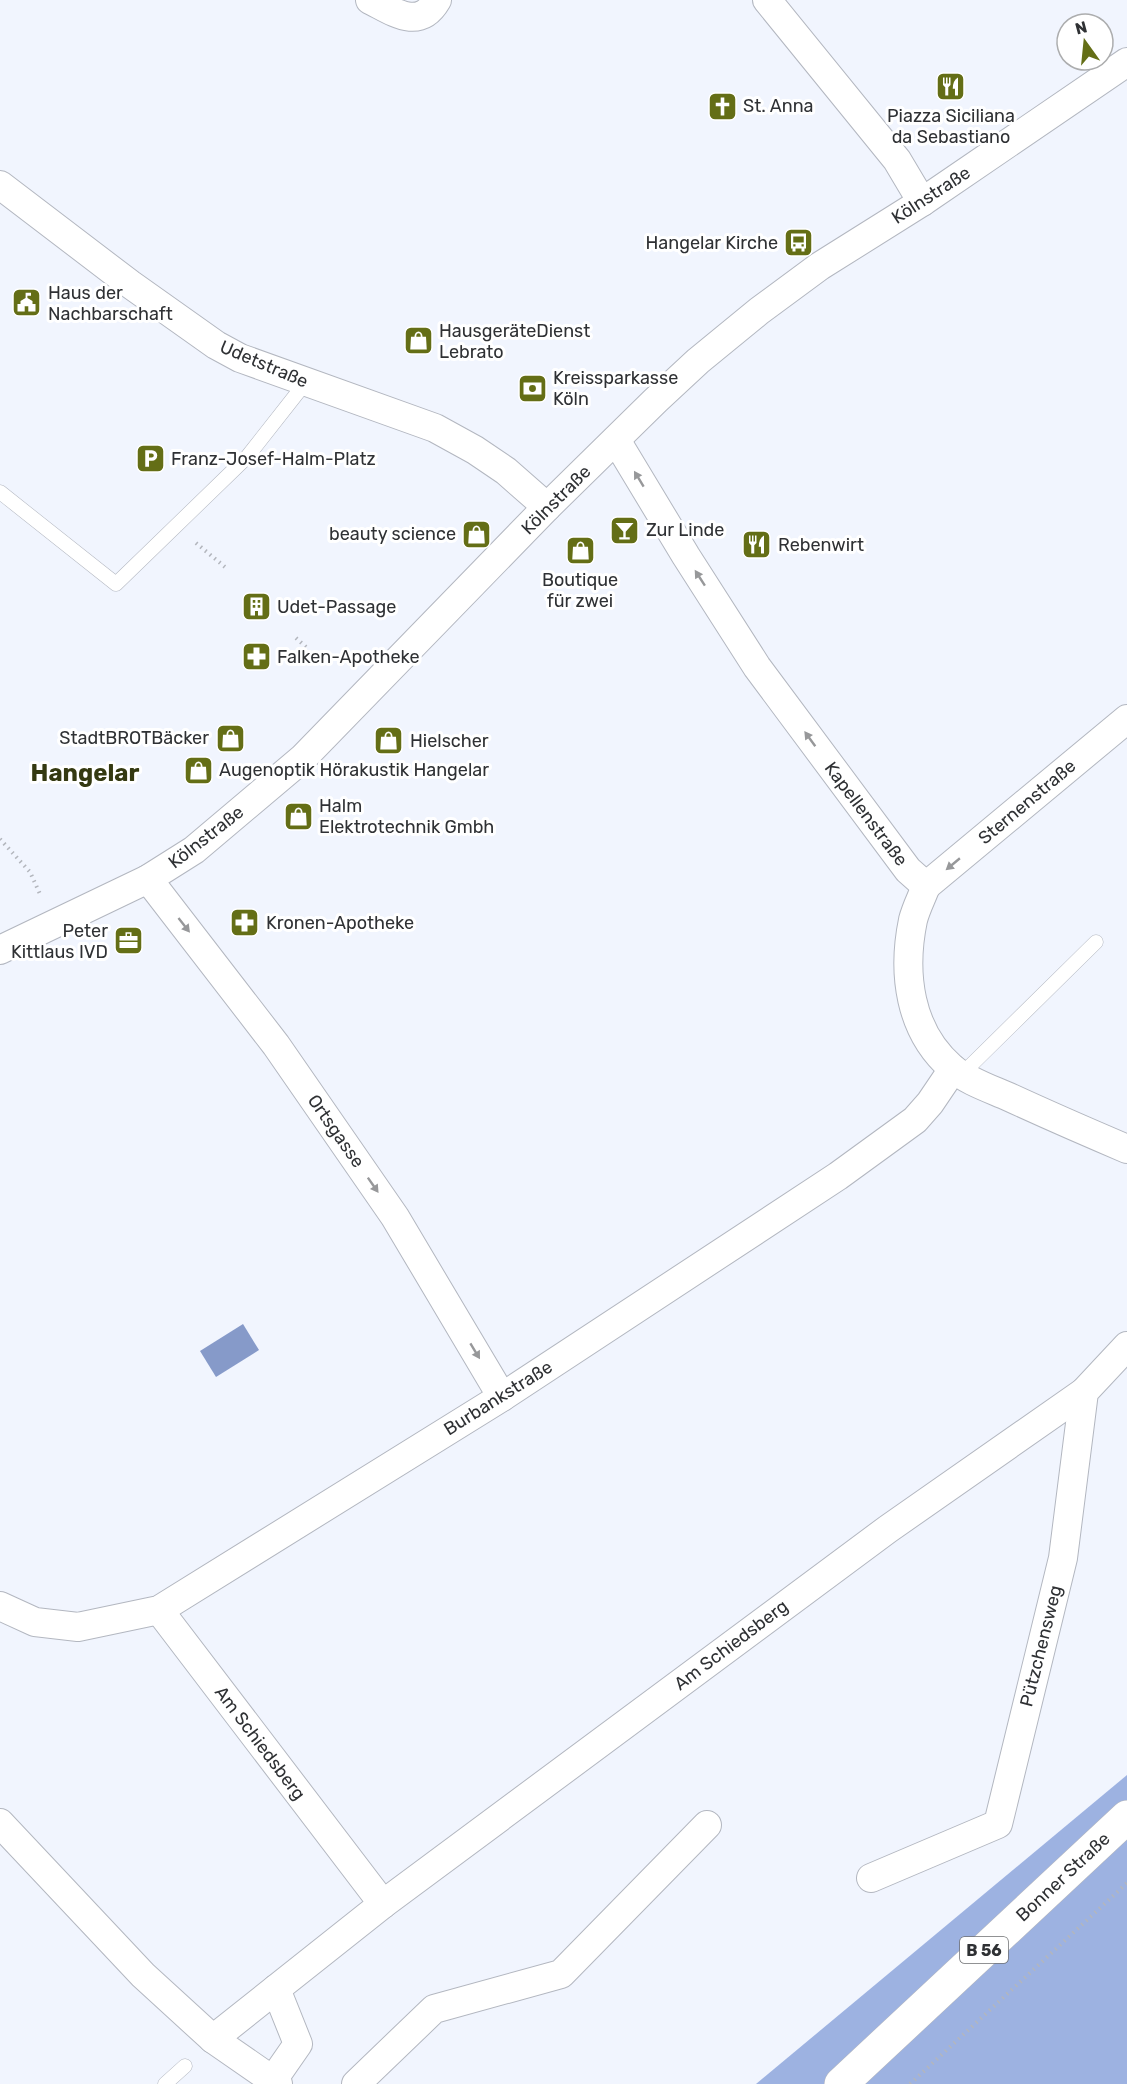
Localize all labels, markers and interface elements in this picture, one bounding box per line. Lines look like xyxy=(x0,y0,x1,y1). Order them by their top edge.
north arrow xyxy=(1055,12,1115,72)
text: N xyxy=(1073,17,1089,39)
restaurant icon: Piazza Siciliana da Sebastiano xyxy=(935,71,967,103)
church icon: St. Anna xyxy=(706,90,738,122)
place label: St. Anna xyxy=(743,95,814,117)
place label: Piazza Siciliana da Sebastiano xyxy=(887,105,1015,148)
street label: Kölnstraße xyxy=(888,161,974,229)
bus stop icon: Hangelar Kirche xyxy=(783,227,815,259)
place label: Hangelar Kirche xyxy=(646,232,778,254)
place label: Haus der Nachbarschaft xyxy=(48,282,173,325)
public building icon: Haus der Nachbarschaft xyxy=(11,287,43,319)
place label: HausgeräteDienst Lebrato xyxy=(439,320,590,363)
shop icon: HausgeräteDienst Lebrato xyxy=(402,325,434,357)
street label: Udetstraße xyxy=(216,336,312,392)
place label: Kreissparkasse Köln xyxy=(553,367,678,410)
bank icon: Kreissparkasse Köln xyxy=(516,372,548,404)
parking icon: Franz-Josef-Halm-Platz xyxy=(134,443,166,475)
place label: Franz-Josef-Halm-Platz xyxy=(171,448,376,470)
street label: Kölnstraße xyxy=(517,461,595,539)
one-way arrow xyxy=(634,471,645,487)
bar icon: Zur Linde xyxy=(609,514,641,546)
shop icon: beauty science xyxy=(461,518,493,550)
place label: Zur Linde xyxy=(646,519,724,541)
place label: beauty science xyxy=(329,523,456,545)
restaurant icon: Rebenwirt xyxy=(741,529,773,561)
place label: Rebenwirt xyxy=(778,534,864,556)
shop icon: Boutique für zwei xyxy=(564,535,596,567)
place label: Boutique für zwei xyxy=(542,569,618,612)
one-way arrow xyxy=(694,570,705,587)
building icon: Udet-Passage xyxy=(240,591,272,623)
place label: Udet-Passage xyxy=(277,596,396,618)
pharmacy icon: Falken-Apotheke xyxy=(240,641,272,673)
place label: Falken-Apotheke xyxy=(277,646,419,668)
shop icon: StadtBROTBäcker xyxy=(214,722,246,754)
shop icon: Hielscher xyxy=(373,725,405,757)
place label: StadtBROTBäcker xyxy=(59,727,209,749)
place label: Hielscher xyxy=(410,730,489,752)
one-way arrow xyxy=(805,731,817,746)
shop icon: Augenoptik Hörakustik Hangelar xyxy=(182,754,214,786)
street label: Sternenstraße xyxy=(974,755,1080,849)
street label: Kapellenstraße xyxy=(820,758,912,870)
district label: Hangelar xyxy=(31,759,140,787)
place label: Augenoptik Hörakustik Hangelar xyxy=(219,759,489,781)
place label: Halm Elektrotechnik Gmbh xyxy=(319,795,494,838)
shop icon: Halm Elektrotechnik Gmbh xyxy=(282,800,314,832)
street label: Kölnstraße xyxy=(164,801,248,873)
one-way arrow xyxy=(945,857,961,870)
pharmacy icon: Kronen-Apotheke xyxy=(229,907,261,939)
place label: Kronen-Apotheke xyxy=(266,912,414,934)
one-way arrow xyxy=(177,918,189,933)
place label: Peter Kittlaus IVD xyxy=(11,920,108,963)
office icon: Peter Kittlaus IVD xyxy=(113,925,145,957)
street label: Ortsgasse xyxy=(303,1090,369,1172)
one-way arrow xyxy=(367,1176,379,1192)
one-way arrow xyxy=(469,1343,480,1359)
street label: Burbankstraße xyxy=(440,1356,556,1440)
street label: Pützchensweg xyxy=(1015,1583,1067,1709)
street label: Am Schiedsberg xyxy=(670,1595,792,1695)
street label: Am Schiedsberg xyxy=(210,1682,310,1804)
street label: Bonner Straße xyxy=(1011,1828,1115,1926)
road number: B 56 xyxy=(960,1937,1008,1963)

